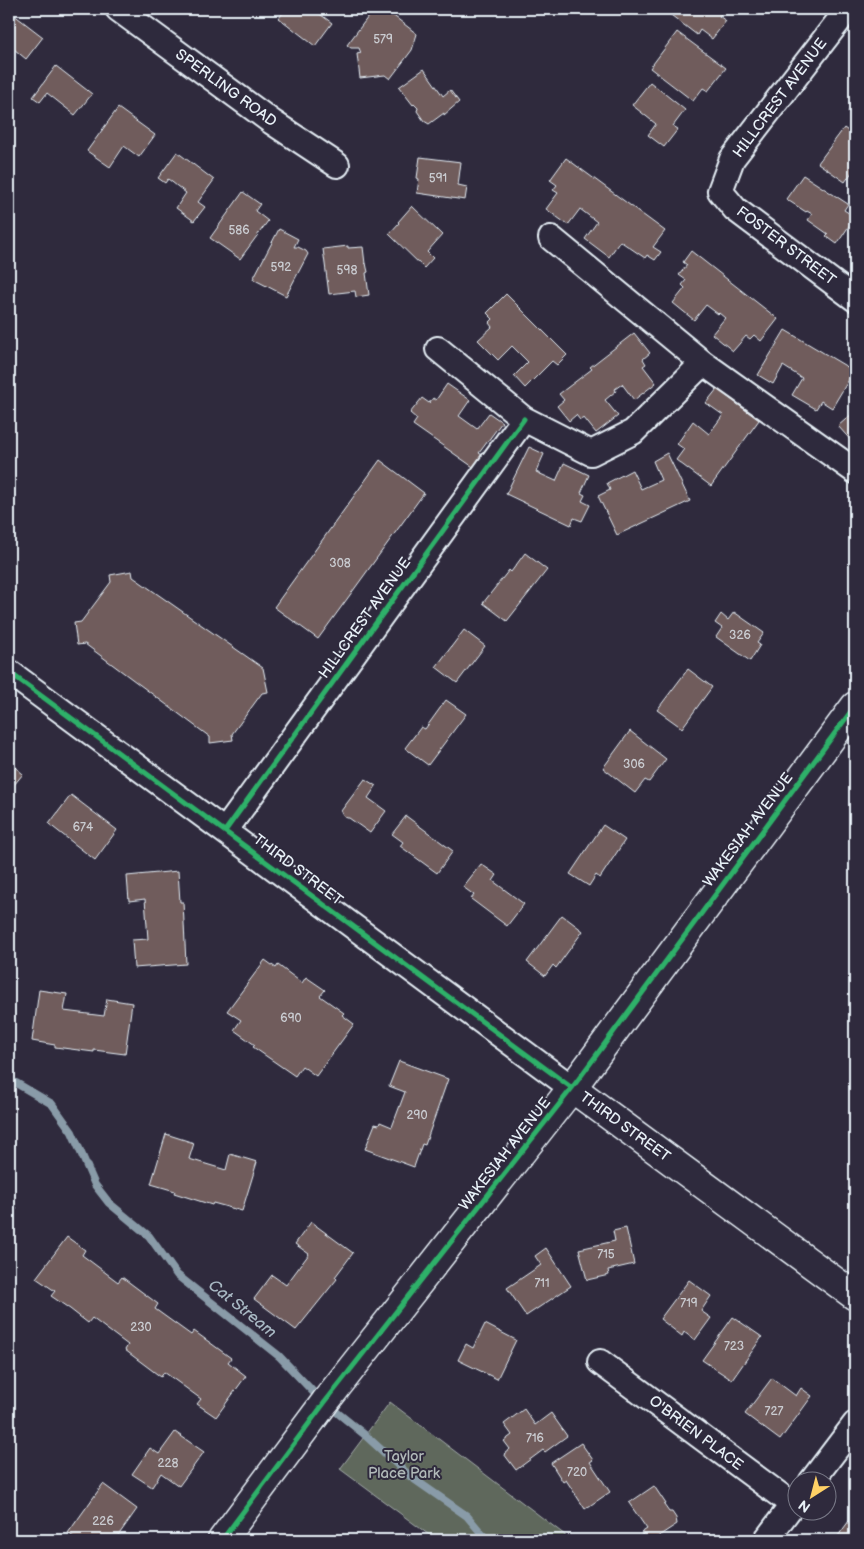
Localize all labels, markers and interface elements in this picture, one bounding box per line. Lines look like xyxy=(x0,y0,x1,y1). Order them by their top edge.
house number: 579 xyxy=(373,32,393,47)
street label: HILLCREST AVENUE xyxy=(729,34,831,162)
street label: SPERLING ROAD xyxy=(172,45,280,131)
house number: 591 xyxy=(429,171,447,186)
street label: FOSTER STREET xyxy=(732,202,840,290)
house number: 586 xyxy=(228,223,250,238)
house number: 592 xyxy=(271,260,291,275)
house number: 598 xyxy=(337,263,357,278)
street label: HILLCREST AVENUE xyxy=(315,554,415,682)
house number: 308 xyxy=(329,556,351,571)
house number: 326 xyxy=(729,628,751,643)
house number: 306 xyxy=(623,757,645,772)
street label: WAKESIAH AVENUE xyxy=(699,769,797,891)
house number: 674 xyxy=(73,820,94,835)
street label: THIRD STREET xyxy=(249,830,347,910)
house number: 690 xyxy=(280,1011,302,1026)
street label: THIRD STREET xyxy=(576,1088,674,1166)
street label: WAKESIAH AVENUE xyxy=(455,1094,555,1214)
house number: 290 xyxy=(406,1108,428,1123)
house number: 715 xyxy=(597,1247,615,1262)
water label: Cat Stream xyxy=(204,1276,280,1342)
house number: 711 xyxy=(534,1276,550,1291)
house number: 719 xyxy=(680,1296,698,1311)
house number: 230 xyxy=(130,1320,152,1335)
house number: 723 xyxy=(724,1339,744,1354)
street label: O'BRIEN PLACE xyxy=(645,1391,747,1475)
house number: 727 xyxy=(765,1404,784,1419)
house number: 716 xyxy=(526,1431,544,1446)
park label: Taylor Place Park xyxy=(368,1447,441,1483)
house number: 228 xyxy=(157,1456,179,1471)
house number: 720 xyxy=(567,1465,587,1480)
north arrow xyxy=(786,1472,836,1522)
text: N xyxy=(795,1496,814,1516)
house number: 226 xyxy=(92,1514,114,1529)

